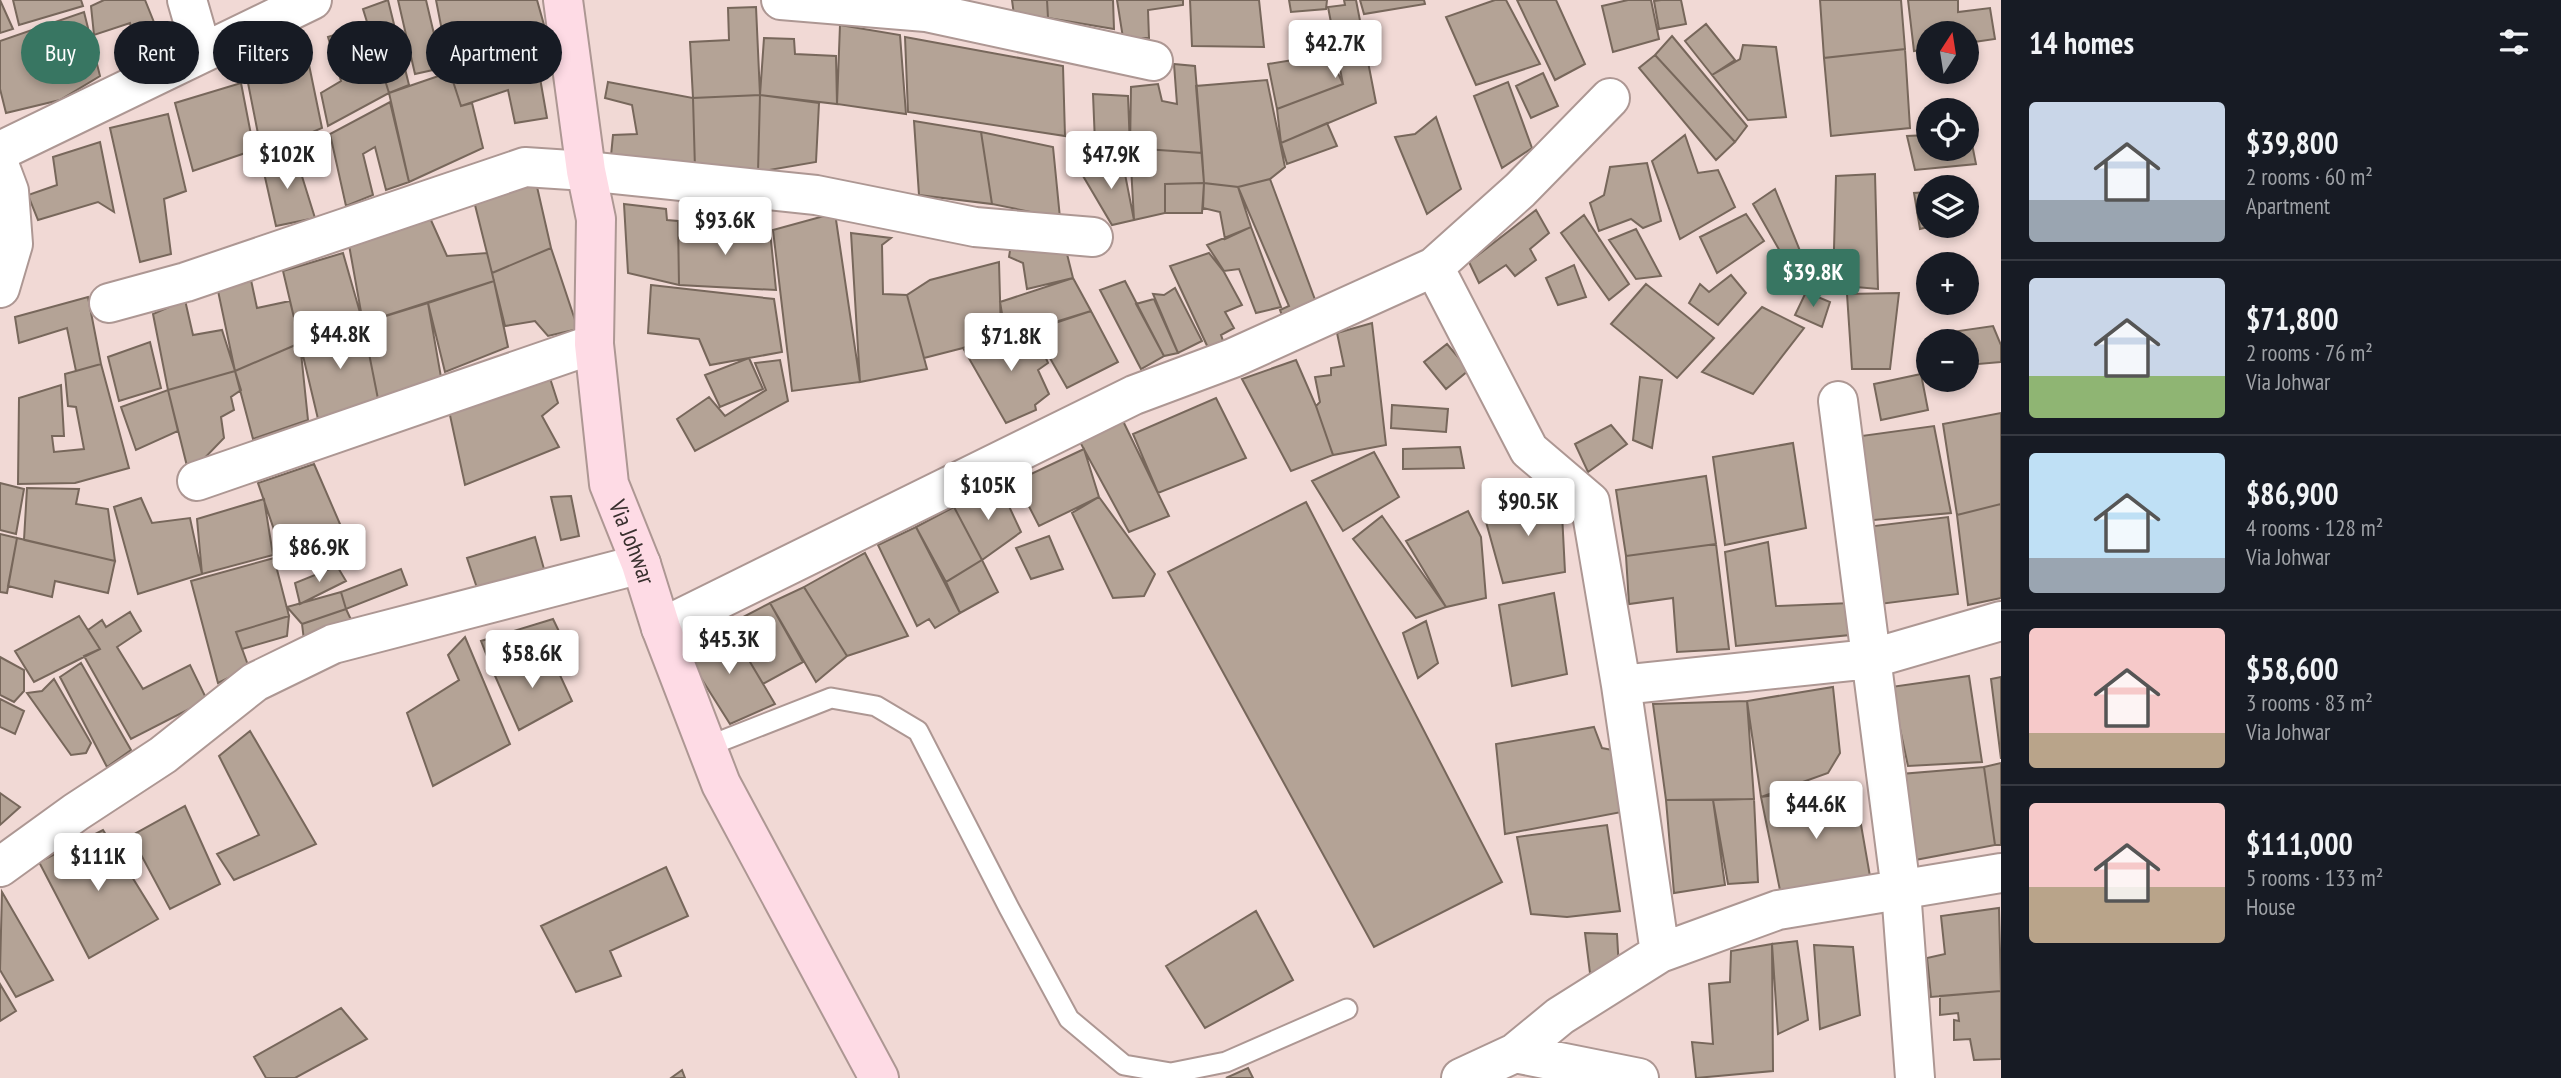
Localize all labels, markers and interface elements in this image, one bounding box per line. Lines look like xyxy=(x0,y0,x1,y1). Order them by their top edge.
pin: $42.7K xyxy=(1278,20,1392,80)
chip: Buy xyxy=(21,21,100,84)
chip: Rent xyxy=(114,21,199,84)
chip: Filters xyxy=(213,21,313,84)
chip: New xyxy=(327,21,412,84)
chip: Apartment xyxy=(426,21,562,84)
north arrow xyxy=(1916,21,1979,84)
map controls xyxy=(1916,21,1979,392)
text: 14 homes xyxy=(2029,23,2134,62)
icon: filters xyxy=(2495,23,2533,61)
text: $42.7K xyxy=(1305,28,1365,57)
button: locate xyxy=(1916,98,1979,161)
text: $39,800 xyxy=(2246,123,2339,162)
icon: home xyxy=(2085,130,2169,214)
pin: $102K xyxy=(238,132,336,191)
pin: $47.9K xyxy=(1054,132,1168,191)
text: $102K xyxy=(259,139,315,168)
text: $47.9K xyxy=(1082,139,1140,168)
text: 2 rooms · 60 m² xyxy=(2246,162,2373,191)
button: layers xyxy=(1916,175,1979,238)
text: Apartment xyxy=(2246,191,2330,220)
pin: $93.6K xyxy=(668,198,782,257)
text: $93.6K xyxy=(695,205,755,234)
pin: $39.8K xyxy=(1756,250,1870,309)
button: + xyxy=(1916,252,1979,315)
text: $39.8K xyxy=(1783,257,1843,286)
text: $71,800 xyxy=(2246,299,2339,338)
icon: home xyxy=(2085,306,2169,390)
pin: $44.8K xyxy=(283,312,397,371)
pin: $71.8K xyxy=(954,314,1068,373)
text: $44.8K xyxy=(310,319,370,348)
text: $71.8K xyxy=(981,321,1041,350)
button: − xyxy=(1916,329,1979,392)
text: 2 rooms · 76 m² xyxy=(2246,338,2373,367)
text: Via Johwar xyxy=(2246,367,2330,396)
pin: $105K xyxy=(939,462,1037,522)
text: $105K xyxy=(960,470,1016,499)
text: $86,900 xyxy=(2246,474,2339,513)
pin: $90.5K xyxy=(1471,478,1585,538)
icon: home xyxy=(2085,481,2169,565)
text: $90.5K xyxy=(1498,486,1558,515)
street label: Via Johwar xyxy=(602,494,663,588)
text: 4 rooms · 128 m² xyxy=(2246,513,2383,542)
pin: $86.9K xyxy=(262,524,376,584)
text: $86.9K xyxy=(289,532,349,561)
text: Via Johwar xyxy=(2246,542,2330,571)
pin: $45.3K xyxy=(672,616,786,676)
text: $45.3K xyxy=(699,624,759,653)
pin: $58.6K xyxy=(475,630,589,690)
text: $58.6K xyxy=(502,638,562,667)
text: $58,600 xyxy=(2246,649,2339,688)
icon: home xyxy=(2085,656,2169,740)
text: 3 rooms · 83 m² xyxy=(2246,688,2373,717)
text: Via Johwar xyxy=(2246,717,2330,746)
pin: $44.6K xyxy=(1759,782,1873,841)
text: $44.6K xyxy=(1786,789,1846,818)
text: $111,000 xyxy=(2246,824,2353,863)
icon: home xyxy=(2085,831,2169,915)
pin: $111K xyxy=(49,834,147,893)
text: $111K xyxy=(70,841,126,870)
text: 5 rooms · 133 m² xyxy=(2246,863,2383,892)
text: House xyxy=(2246,892,2296,921)

